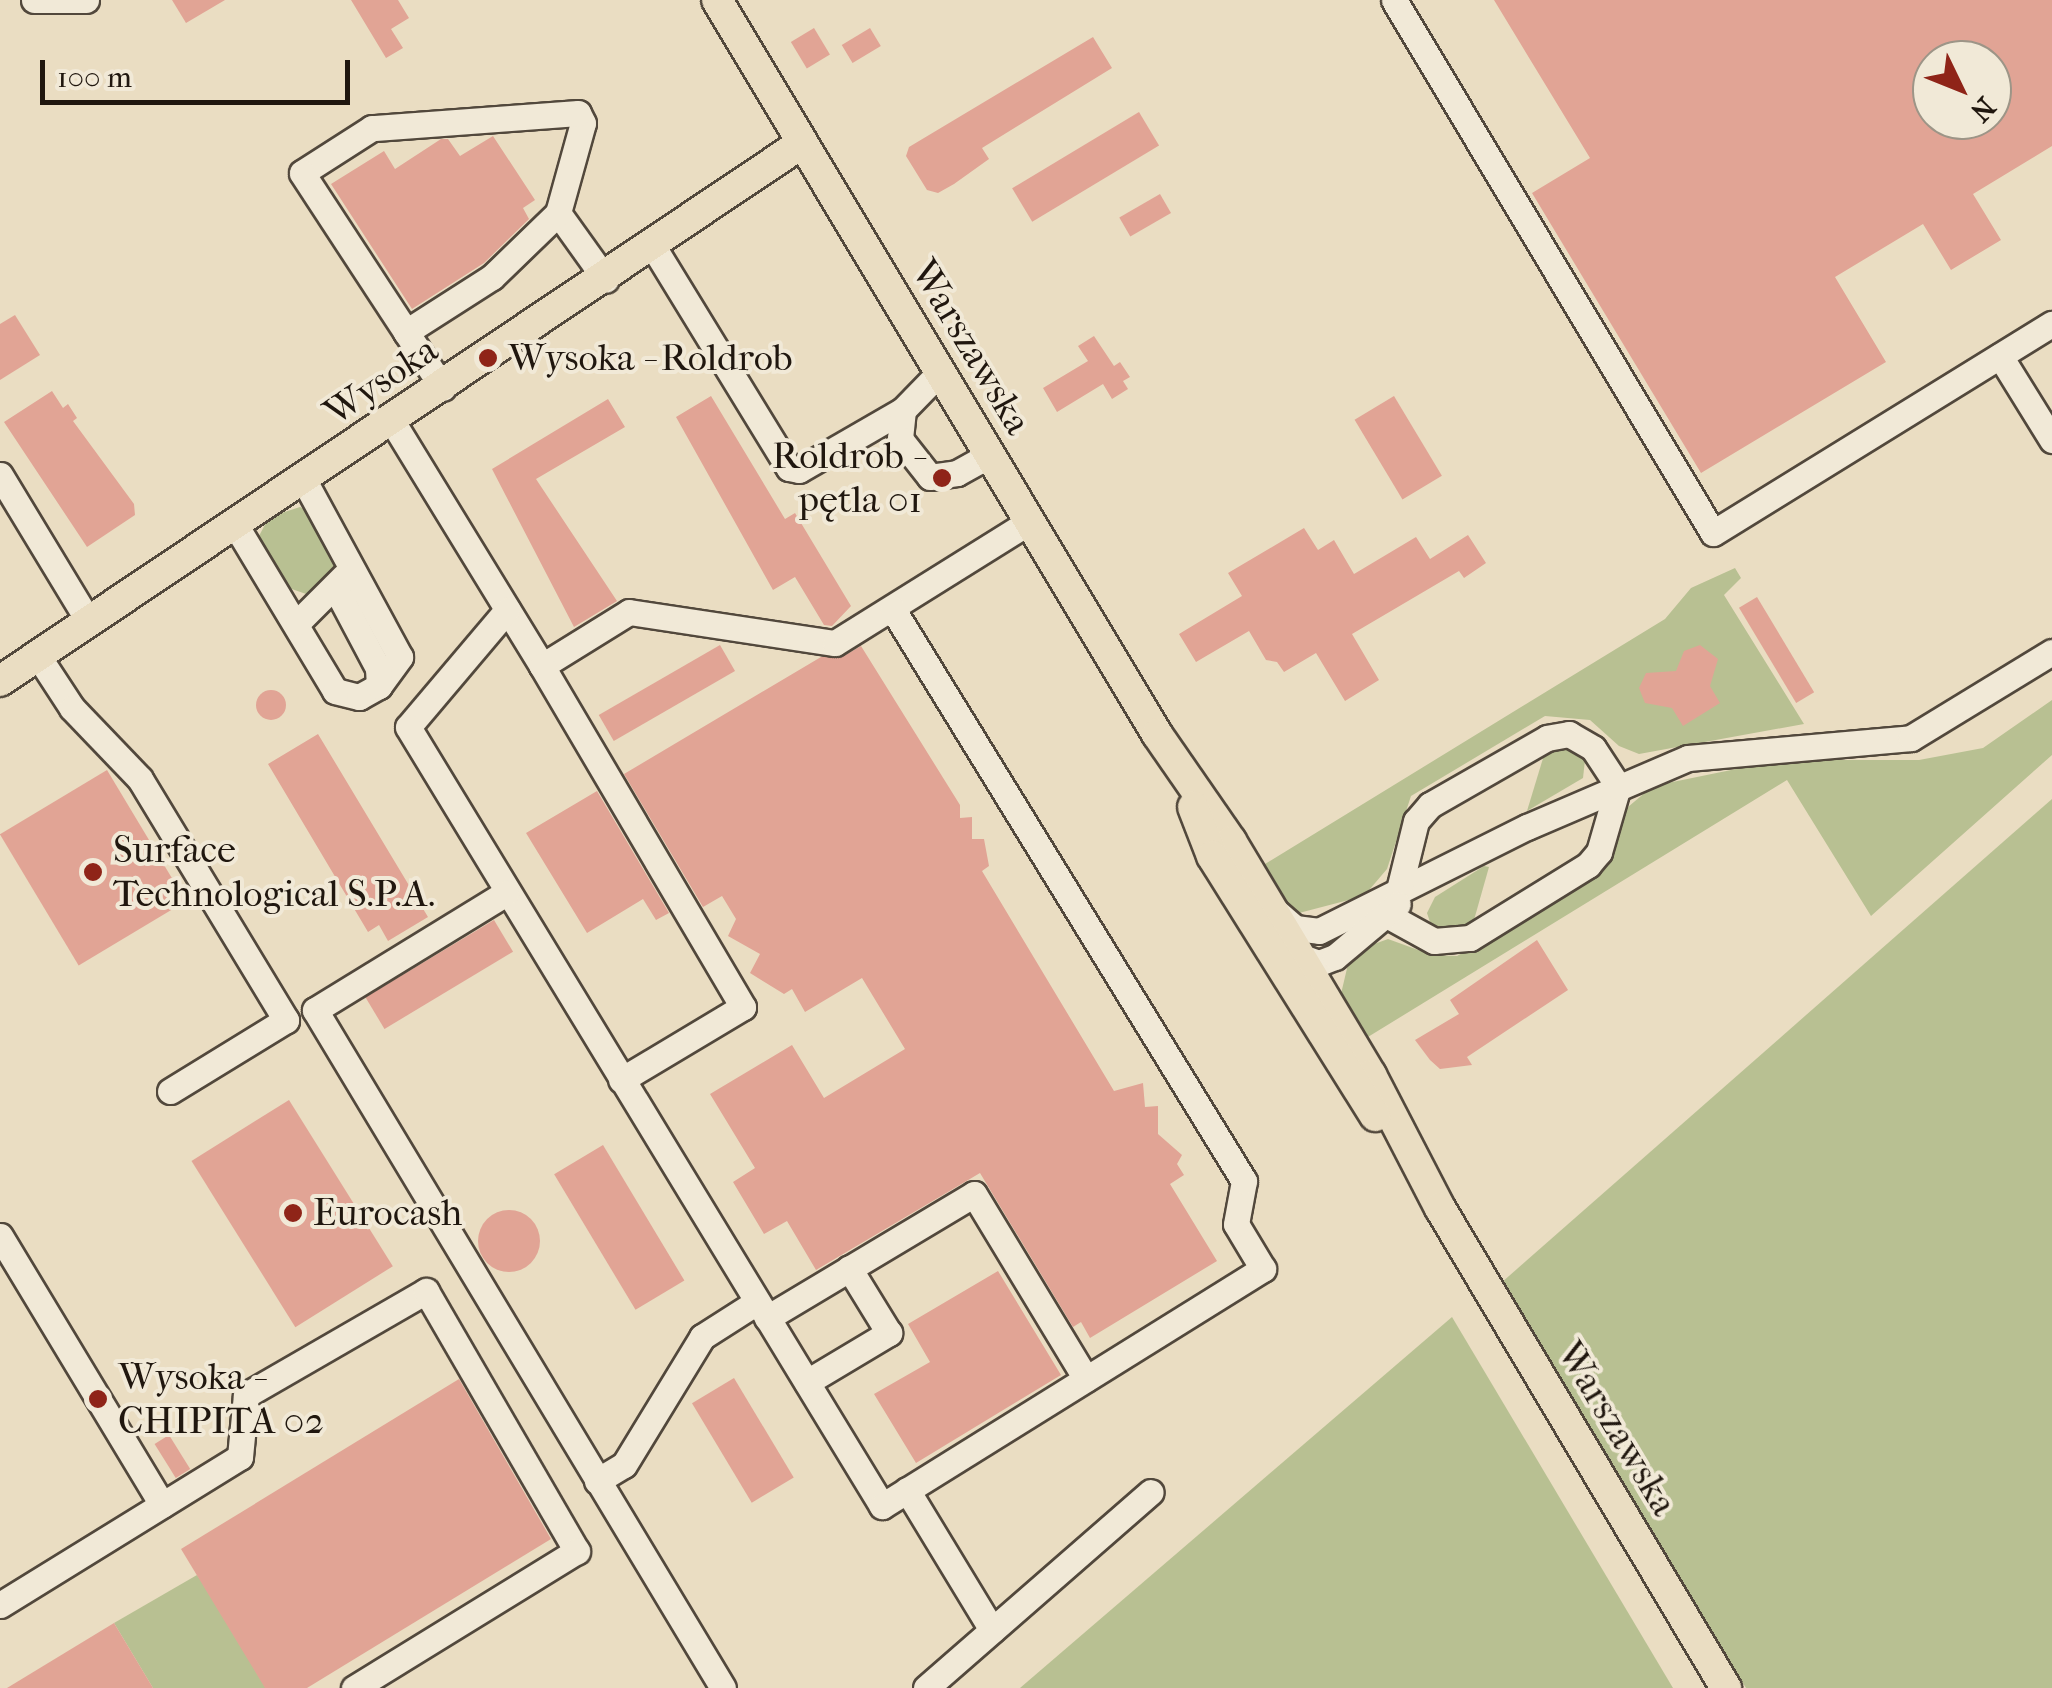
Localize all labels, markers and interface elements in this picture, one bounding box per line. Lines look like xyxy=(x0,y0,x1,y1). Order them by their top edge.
scale bar xyxy=(45,40,355,102)
north arrow xyxy=(1912,40,2012,140)
text: 100 m xyxy=(57,60,132,95)
text: N xyxy=(1964,90,2002,128)
street label: Warszawska xyxy=(901,251,1041,443)
street label: Wysoka xyxy=(316,327,446,435)
place label: Wysoka - Roldrob xyxy=(508,335,793,381)
marker: Wysoka - Roldrob xyxy=(477,347,499,369)
place label: Roldrob - pętla 01 xyxy=(772,433,922,522)
marker: Roldrob - pętla 01 xyxy=(931,467,953,489)
place label: Surface Technological S.P.A. xyxy=(113,827,435,916)
marker: Surface Technological S.P.A. xyxy=(82,861,104,883)
place label: Eurocash xyxy=(313,1190,462,1236)
marker: Eurocash xyxy=(282,1202,304,1224)
street label: Warszawska xyxy=(1547,1332,1687,1524)
place label: Wysoka - CHIPITA 02 xyxy=(118,1354,324,1444)
marker: Wysoka - CHIPITA 02 xyxy=(87,1388,109,1410)

